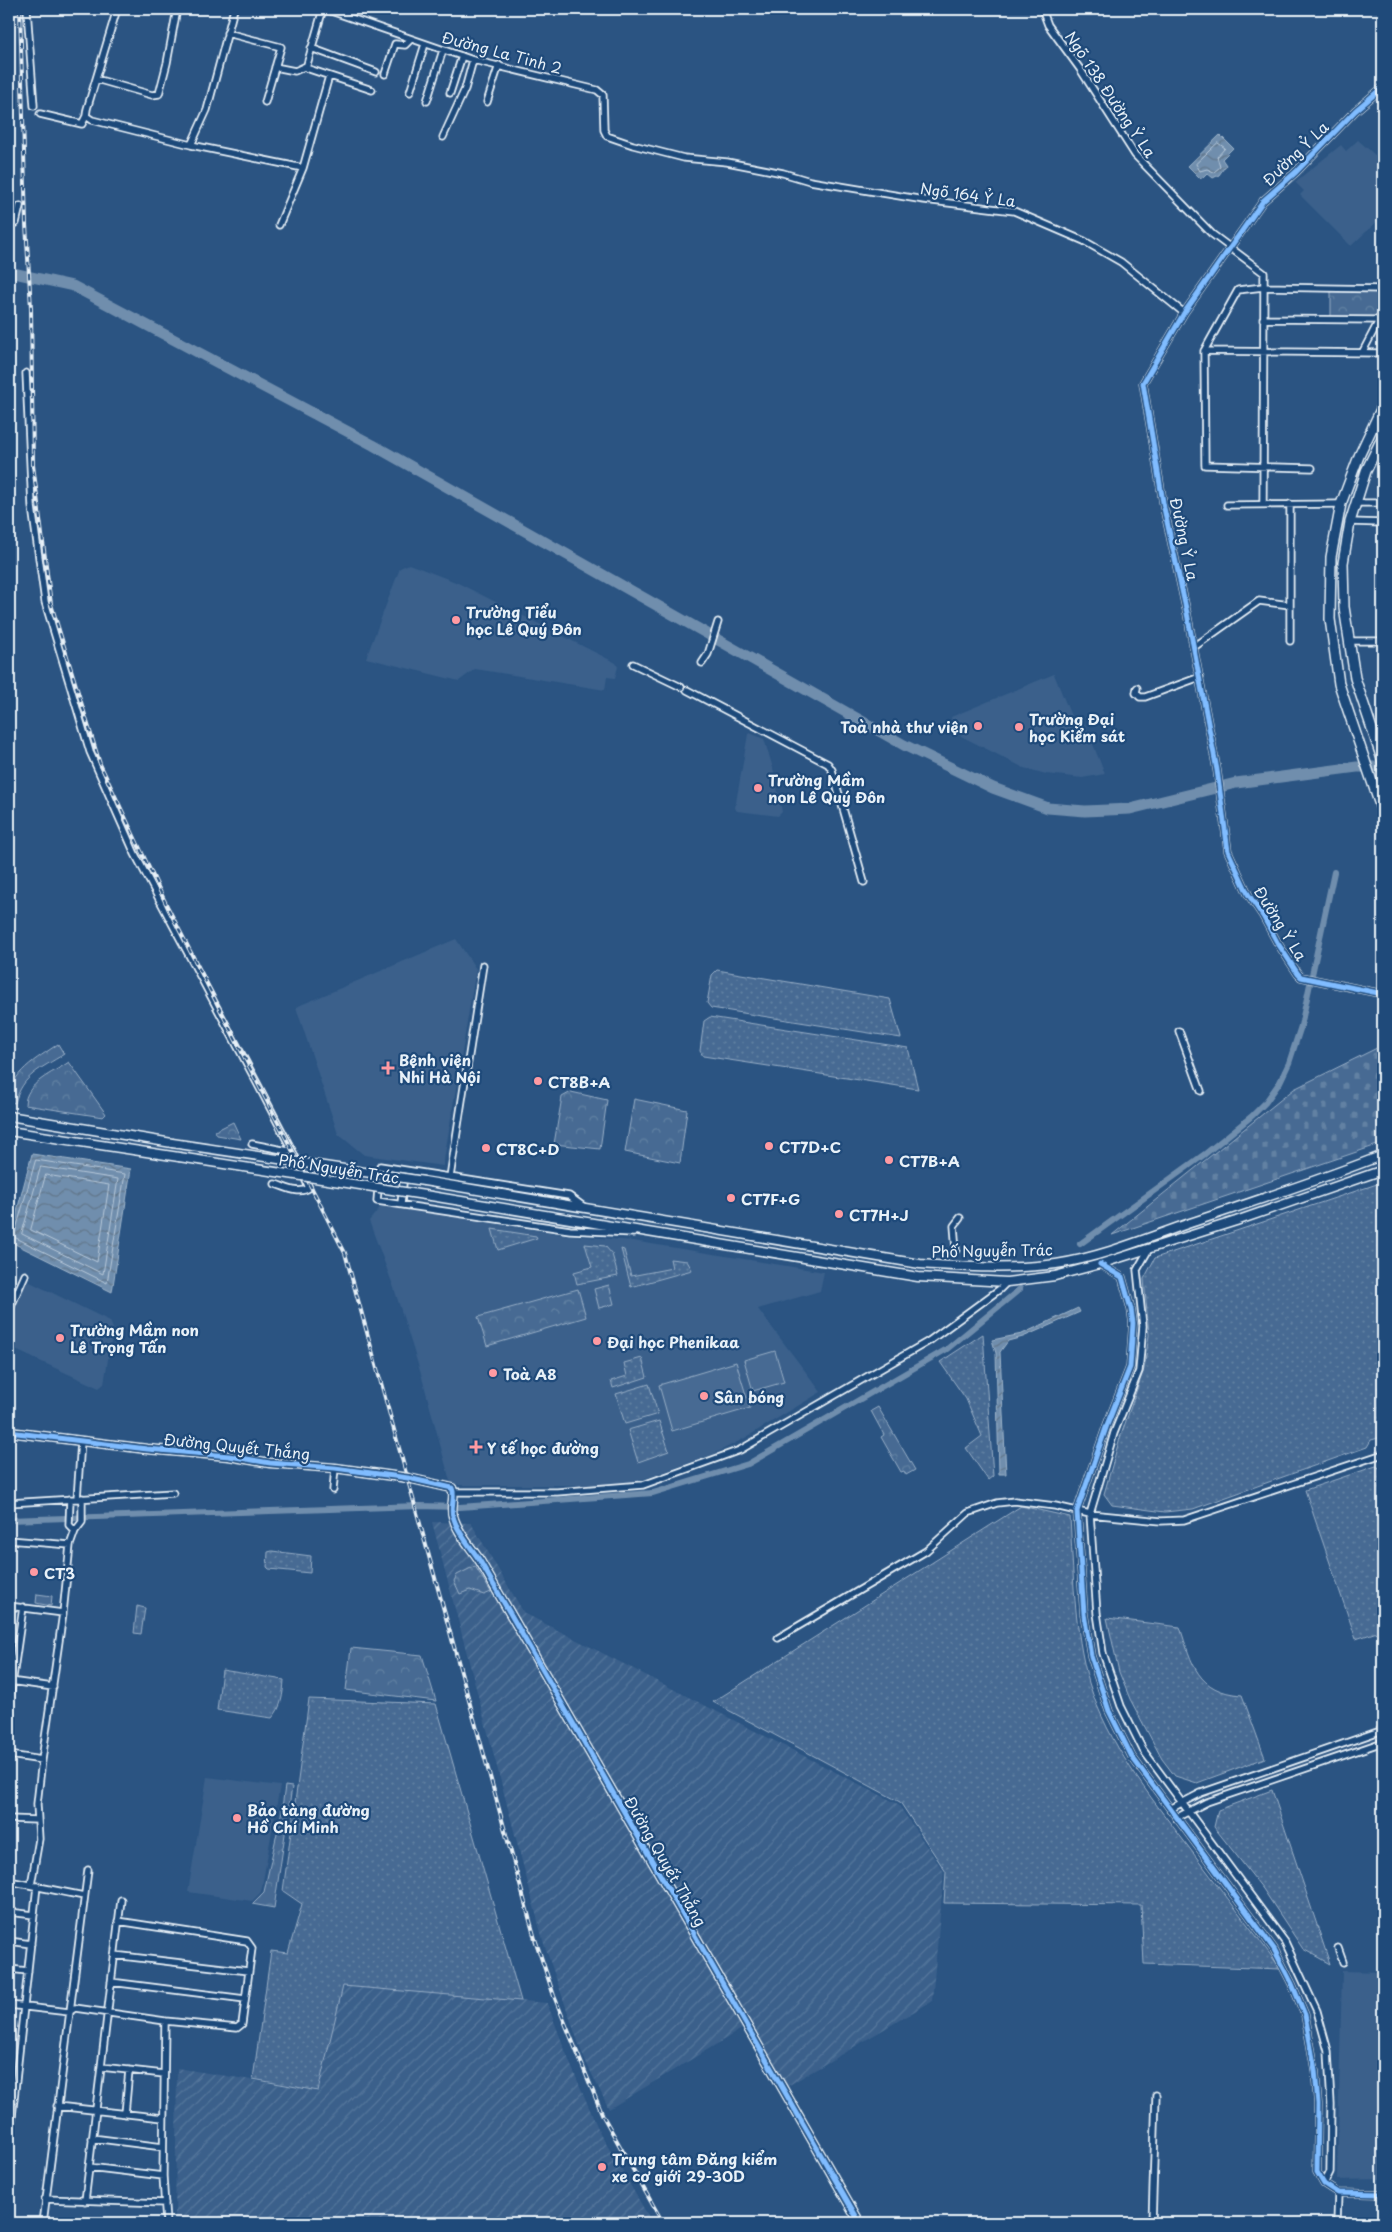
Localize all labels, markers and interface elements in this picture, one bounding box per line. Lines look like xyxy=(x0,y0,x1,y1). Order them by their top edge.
street label: Đường La Tinh 2 xyxy=(439,25,565,79)
street label: Ngõ 138 Đường Ỷ La xyxy=(1060,26,1162,162)
street label: Đường Ỷ La xyxy=(1257,115,1334,191)
street label: Ngõ 164 Ỷ La xyxy=(919,176,1018,212)
street label: Đường Ỷ La xyxy=(1165,495,1205,583)
place label: Trường Tiểu học Lê Quý Đôn xyxy=(466,600,582,640)
marker: Trường Tiểu học Lê Quý Đôn xyxy=(450,614,462,626)
place label: Trường Đại học Kiểm sát xyxy=(1029,707,1125,747)
place label: Toà nhà thư viện xyxy=(840,715,968,738)
marker: Toà nhà thư viện xyxy=(972,720,984,732)
marker: Trường Đại học Kiểm sát xyxy=(1013,721,1025,733)
place label: Trường Mầm non Lê Quý Đôn xyxy=(768,768,885,808)
marker: Trường Mầm non Lê Quý Đôn xyxy=(752,782,764,794)
street label: Đường Ỷ La xyxy=(1249,881,1313,965)
place label: Bệnh viện Nhi Hà Nội xyxy=(399,1048,481,1088)
marker: Bệnh viện Nhi Hà Nội xyxy=(381,1061,395,1075)
place label: CT8B+A xyxy=(548,1070,611,1093)
marker: CT8B+A xyxy=(532,1075,544,1087)
place label: CT7D+C xyxy=(779,1135,841,1158)
place label: CT8C+D xyxy=(496,1137,560,1160)
marker: CT7D+C xyxy=(763,1140,775,1152)
marker: CT8C+D xyxy=(480,1142,492,1154)
street label: Phố Nguyễn Trác xyxy=(277,1147,401,1189)
place label: CT7B+A xyxy=(899,1149,960,1172)
marker: CT7B+A xyxy=(883,1154,895,1166)
place label: CT7F+G xyxy=(741,1187,800,1210)
marker: CT7F+G xyxy=(725,1192,737,1204)
place label: CT7H+J xyxy=(849,1203,909,1226)
marker: CT7H+J xyxy=(833,1208,845,1220)
street label: Phố Nguyễn Trác xyxy=(931,1237,1053,1263)
place label: Trường Mầm non Lê Trọng Tấn xyxy=(70,1318,199,1358)
place label: Đại học Phenikaa xyxy=(607,1330,740,1353)
marker: Trường Mầm non Lê Trọng Tấn xyxy=(54,1332,66,1344)
marker: Đại học Phenikaa xyxy=(591,1335,603,1347)
place label: Toà A8 xyxy=(503,1362,557,1385)
marker: Toà A8 xyxy=(487,1367,499,1379)
place label: Sân bóng xyxy=(714,1385,784,1408)
marker: Sân bóng xyxy=(698,1390,710,1402)
street label: Đường Quyết Thắng xyxy=(163,1427,311,1465)
place label: Y tế học đường xyxy=(487,1436,599,1459)
marker: Y tế học đường xyxy=(469,1440,483,1454)
place label: CT3 xyxy=(44,1561,75,1584)
marker: CT3 xyxy=(28,1566,40,1578)
street label: Đường Quyết Thắng xyxy=(619,1792,713,1930)
place label: Bảo tàng đường Hồ Chí Minh xyxy=(247,1798,370,1838)
marker: Bảo tàng đường Hồ Chí Minh xyxy=(231,1812,243,1824)
place label: Trung tâm Đăng kiểm xe cơ giới 29-30D xyxy=(612,2147,777,2187)
marker: Trung tâm Đăng kiểm xe cơ giới 29-30D xyxy=(596,2161,608,2173)

